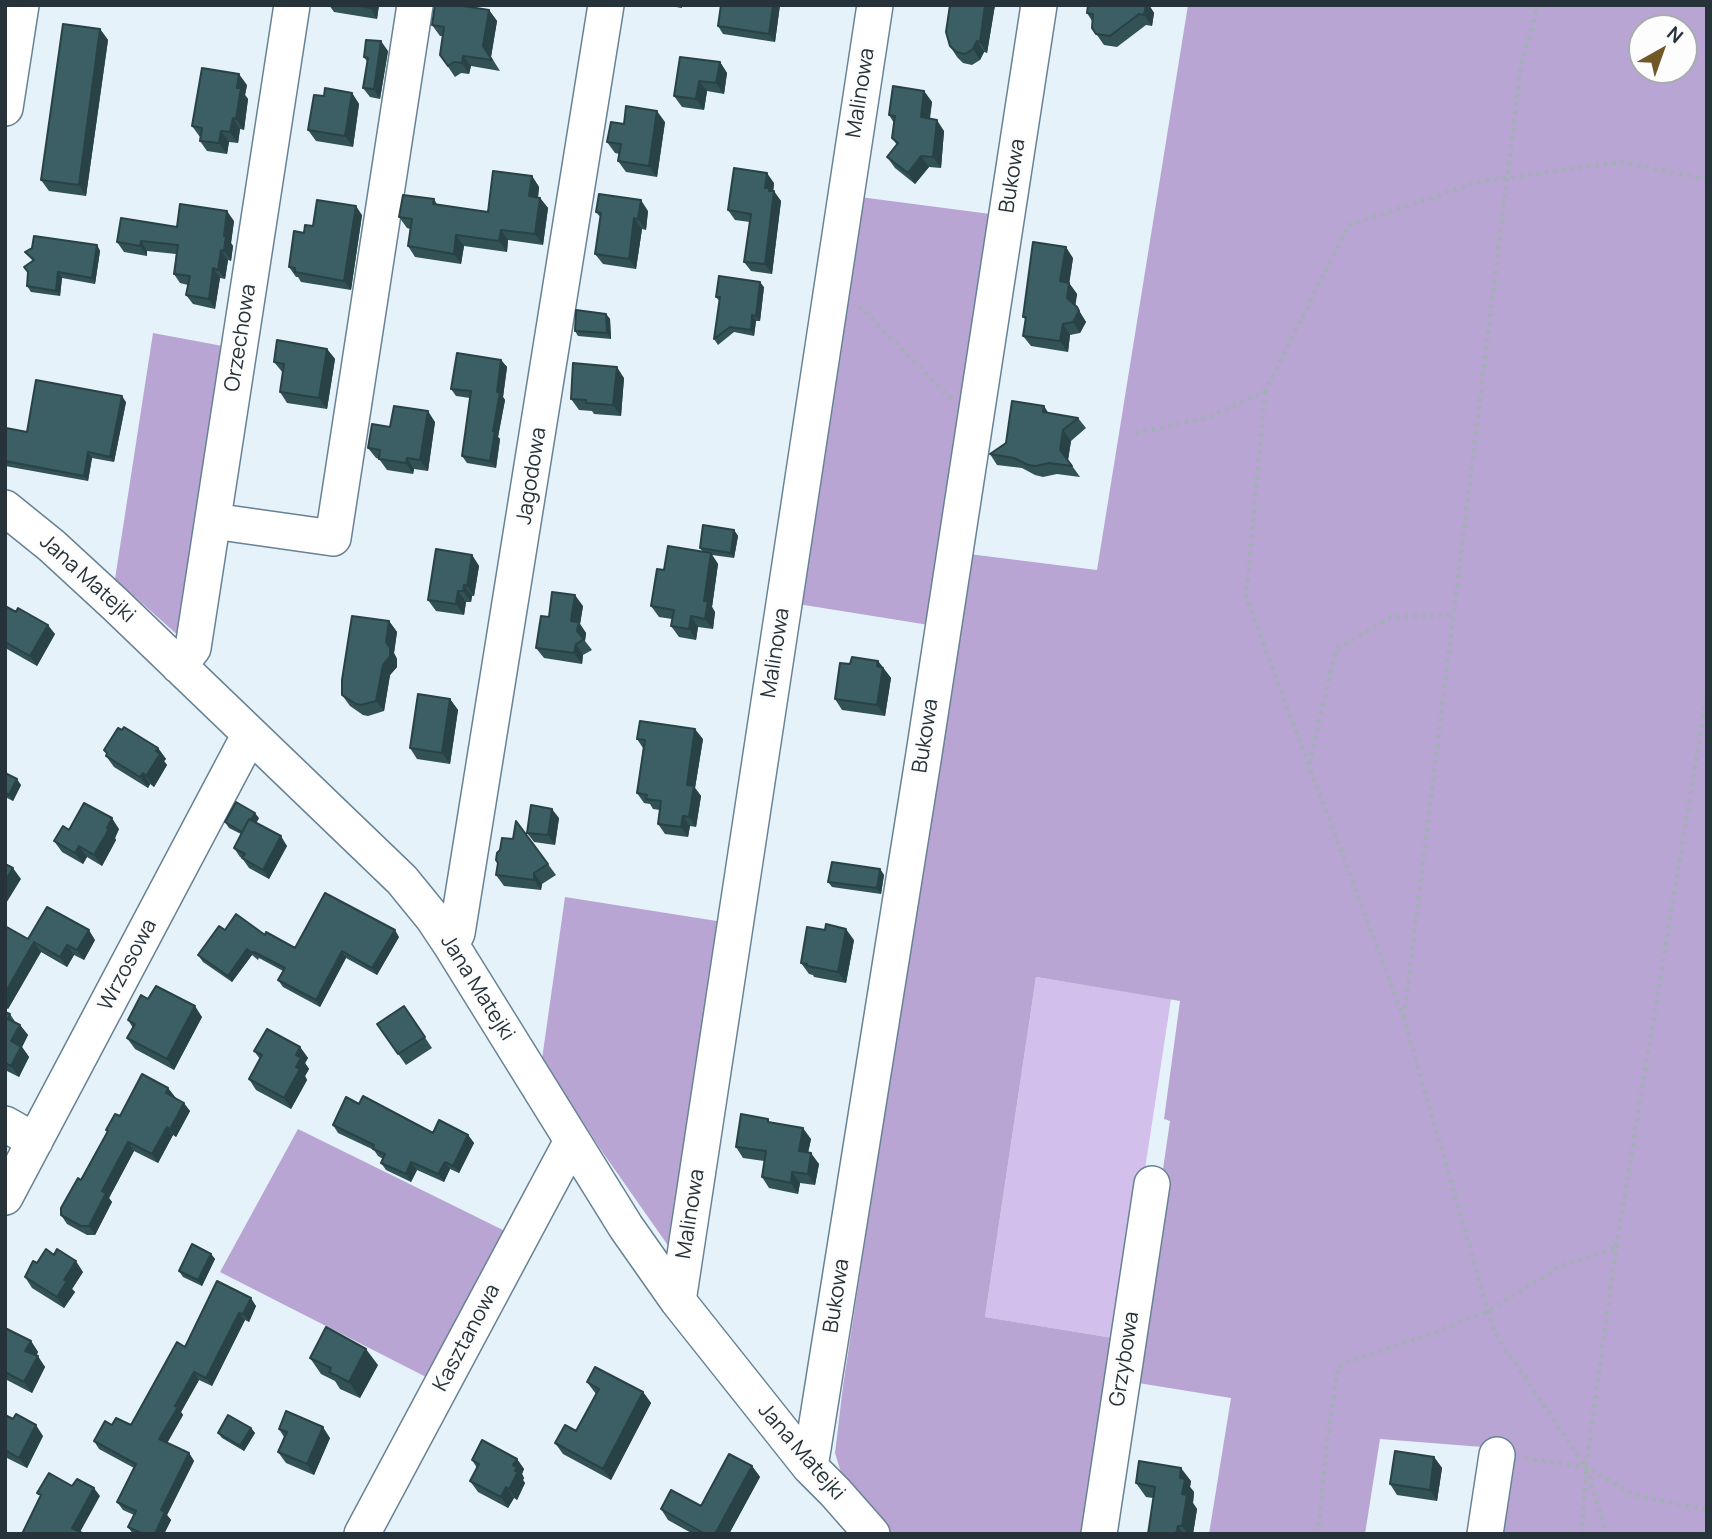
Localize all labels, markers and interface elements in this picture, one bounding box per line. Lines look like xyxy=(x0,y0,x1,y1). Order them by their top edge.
north arrow xyxy=(1628,14,1698,84)
text: N xyxy=(1662,20,1689,49)
street label: Malinowa xyxy=(841,46,881,140)
street label: Bukowa xyxy=(995,137,1031,215)
street label: Orzechowa xyxy=(220,282,262,394)
street label: Jagodowa xyxy=(512,426,552,526)
street label: Jana Matejki xyxy=(34,530,140,628)
street label: Malinowa xyxy=(756,606,796,700)
street label: Bukowa xyxy=(908,697,944,775)
street label: Wrzosowa xyxy=(93,915,163,1015)
street label: Jana Matejki xyxy=(435,930,519,1046)
street label: Malinowa xyxy=(671,1167,711,1261)
street label: Bukowa xyxy=(819,1257,855,1335)
street label: Kasztanowa xyxy=(428,1280,506,1396)
street label: Grzybowa xyxy=(1105,1310,1145,1408)
street label: Jana Matejki xyxy=(752,1398,850,1506)

